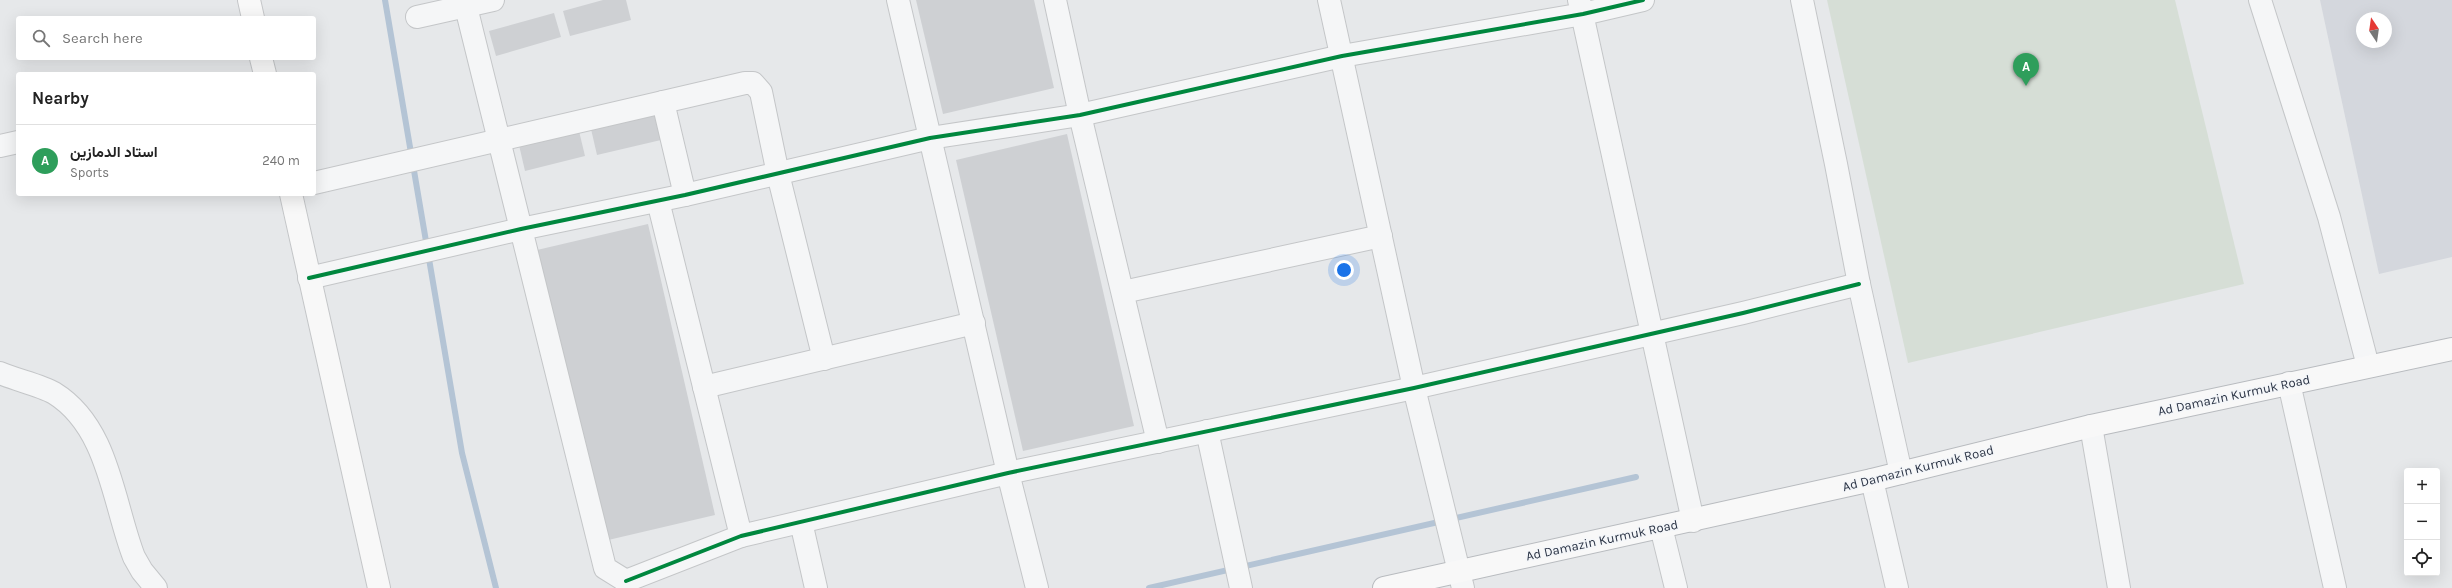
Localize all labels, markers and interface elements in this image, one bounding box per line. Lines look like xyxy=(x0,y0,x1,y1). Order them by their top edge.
north arrow xyxy=(2356,12,2392,48)
search box xyxy=(16,16,316,60)
icon: search xyxy=(30,27,52,49)
text: Search here xyxy=(62,29,143,47)
pin: A xyxy=(2013,53,2039,86)
text: Nearby xyxy=(32,88,89,108)
text: استاد الدمازين xyxy=(70,143,158,161)
text: A xyxy=(41,153,49,168)
text: 240 m xyxy=(262,153,300,168)
text: Sports xyxy=(70,165,109,180)
your location xyxy=(1334,260,1354,280)
street label: Ad Damazin Kurmuk Road xyxy=(2157,372,2311,418)
street label: Ad Damazin Kurmuk Road xyxy=(1841,442,1995,494)
map controls xyxy=(2404,468,2440,576)
button: + xyxy=(2404,468,2440,504)
button: − xyxy=(2404,504,2440,540)
street label: Ad Damazin Kurmuk Road xyxy=(1525,517,1679,563)
button: locate xyxy=(2404,540,2440,576)

